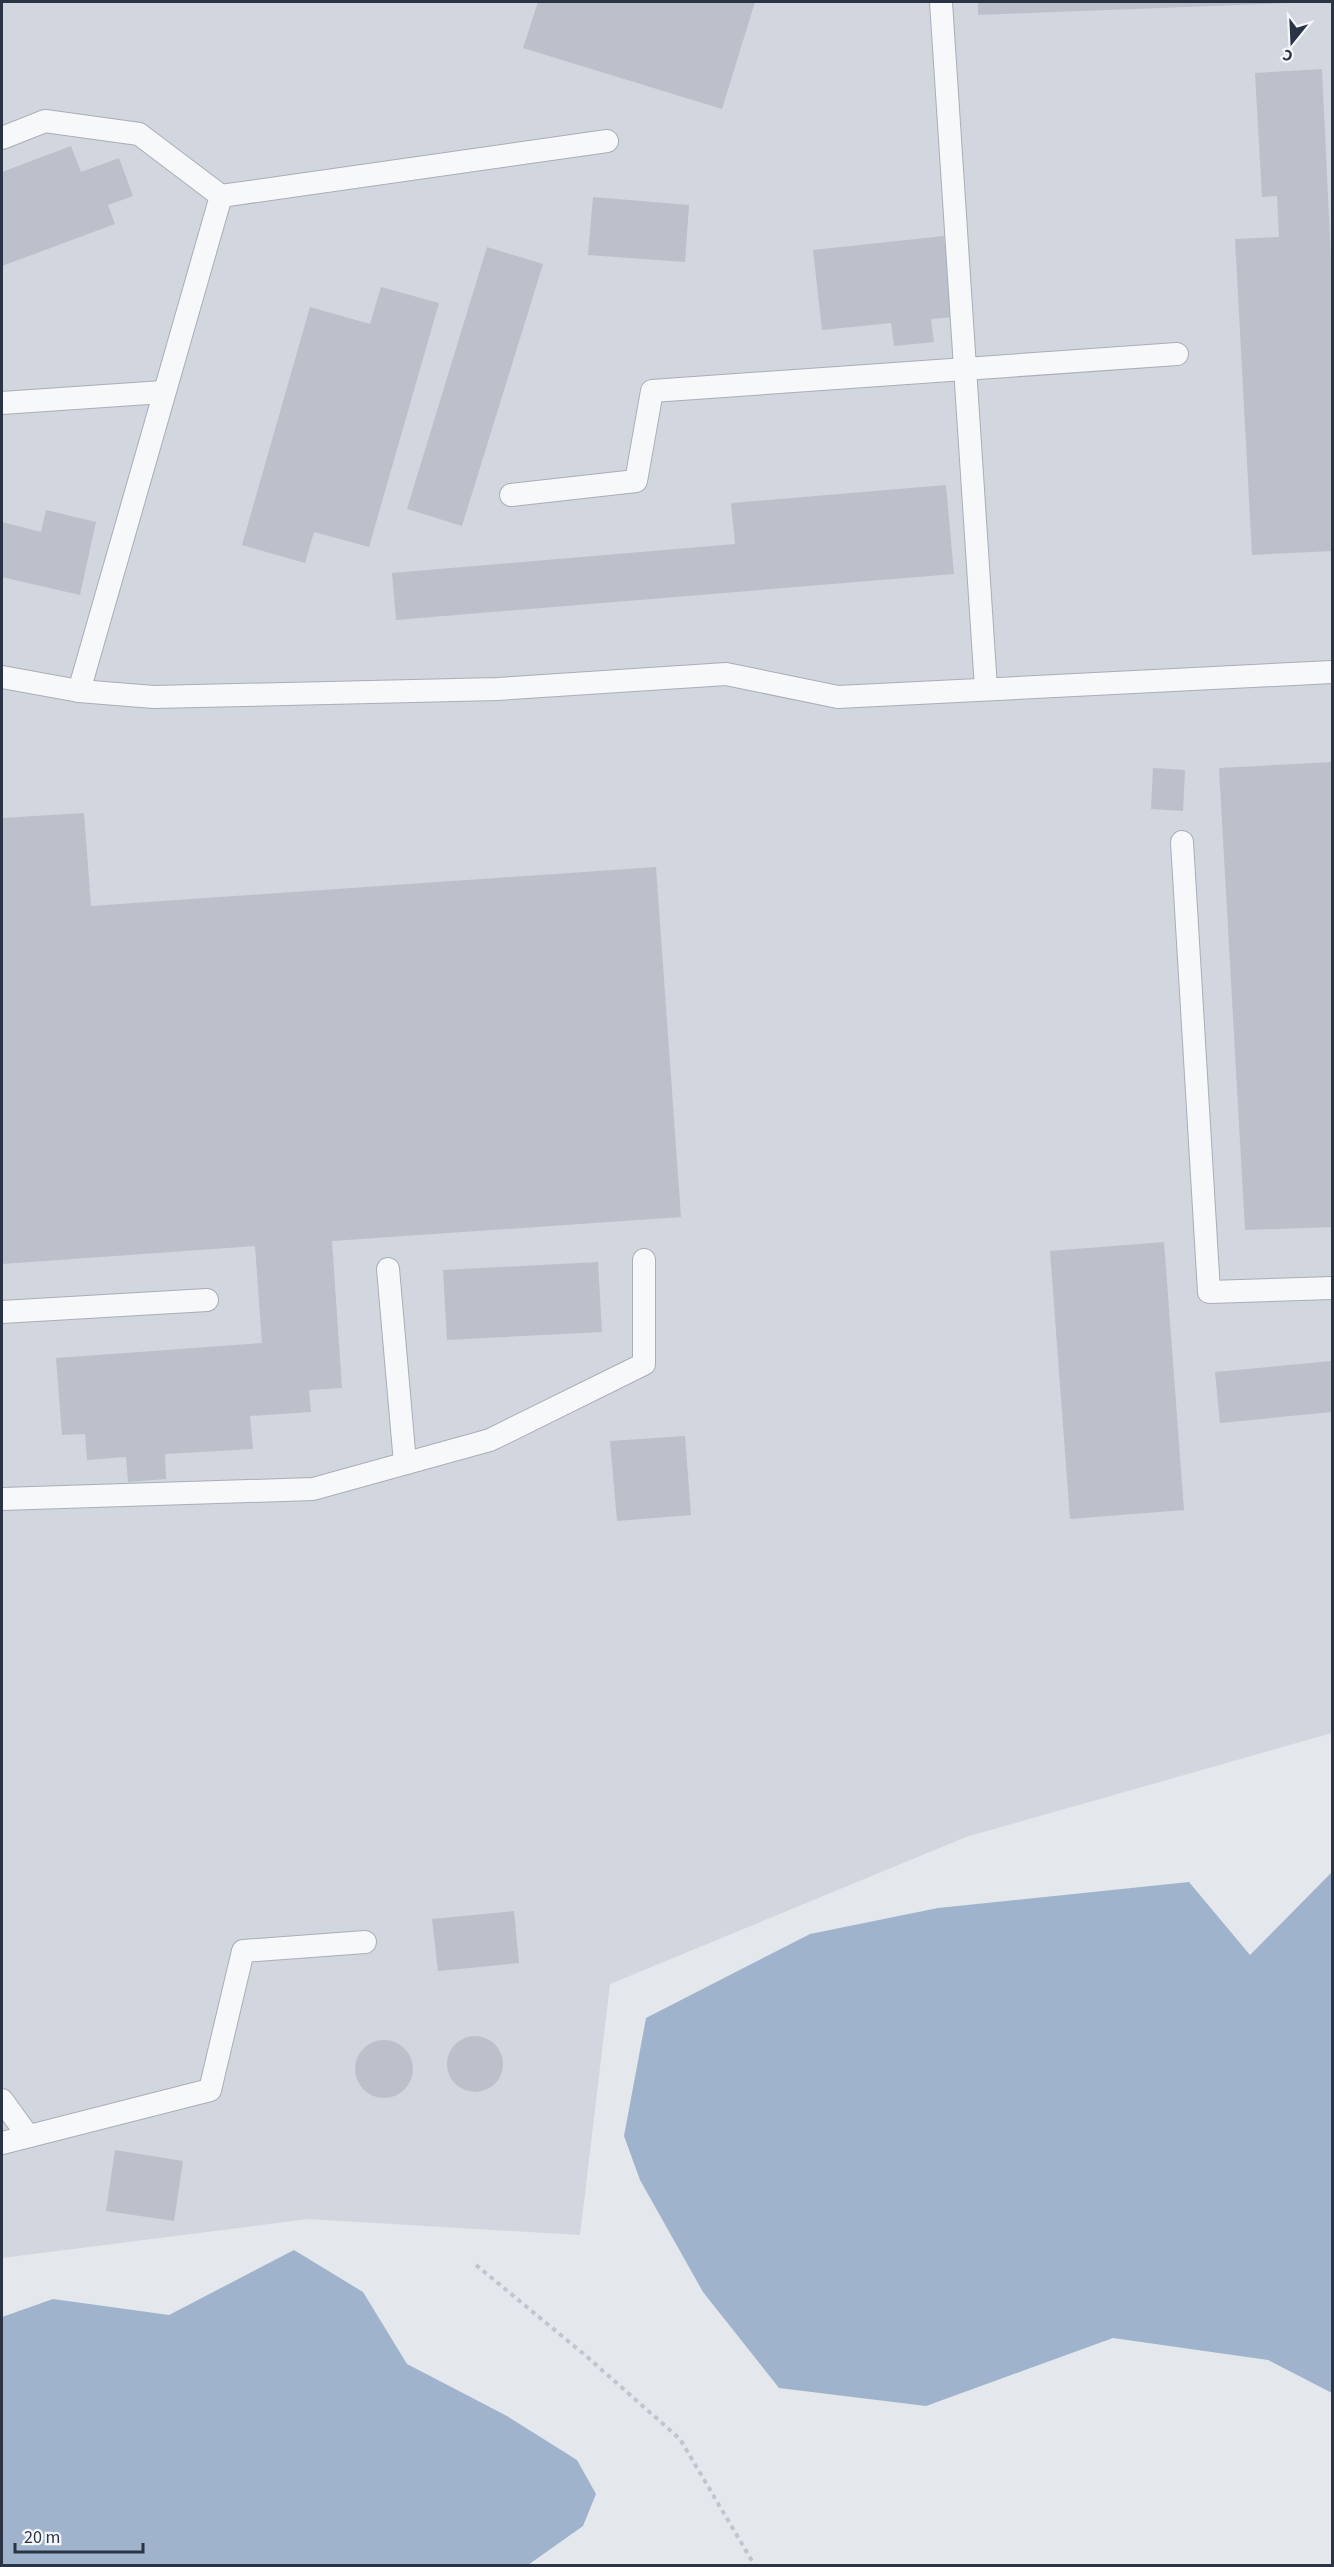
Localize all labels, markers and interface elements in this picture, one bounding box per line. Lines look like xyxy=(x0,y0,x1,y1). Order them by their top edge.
north arrow xyxy=(1262,12,1322,72)
text: С xyxy=(1280,43,1296,67)
scale bar xyxy=(15,2516,142,2554)
text: 20 m xyxy=(24,2525,60,2550)

